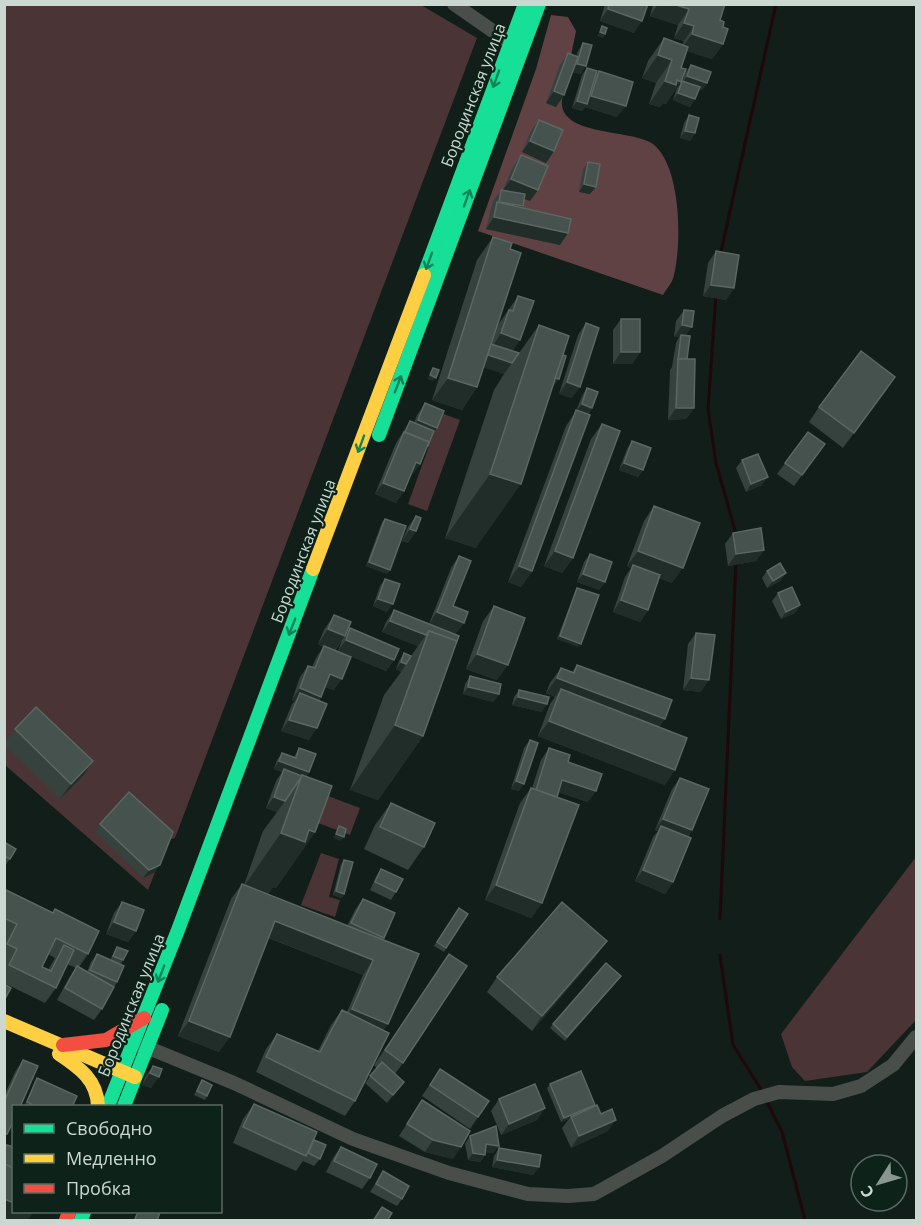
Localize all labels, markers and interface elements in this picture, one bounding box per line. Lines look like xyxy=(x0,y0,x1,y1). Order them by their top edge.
street label: Бородинская улица xyxy=(435,20,511,170)
one-way arrow xyxy=(490,69,501,87)
one-way arrow xyxy=(463,189,474,208)
one-way arrow xyxy=(422,252,433,270)
one-way arrow xyxy=(393,375,404,393)
one-way arrow xyxy=(354,434,365,453)
street label: Бородинская улица xyxy=(265,476,341,626)
one-way arrow xyxy=(286,617,297,636)
street label: Бородинская улица xyxy=(92,930,170,1080)
one-way arrow xyxy=(155,965,166,983)
legend xyxy=(12,1105,222,1213)
text: Свободно xyxy=(66,1116,153,1140)
text: Медленно xyxy=(66,1146,157,1170)
north arrow xyxy=(849,1153,909,1213)
text: Пробка xyxy=(66,1176,131,1200)
text: С xyxy=(855,1181,879,1203)

